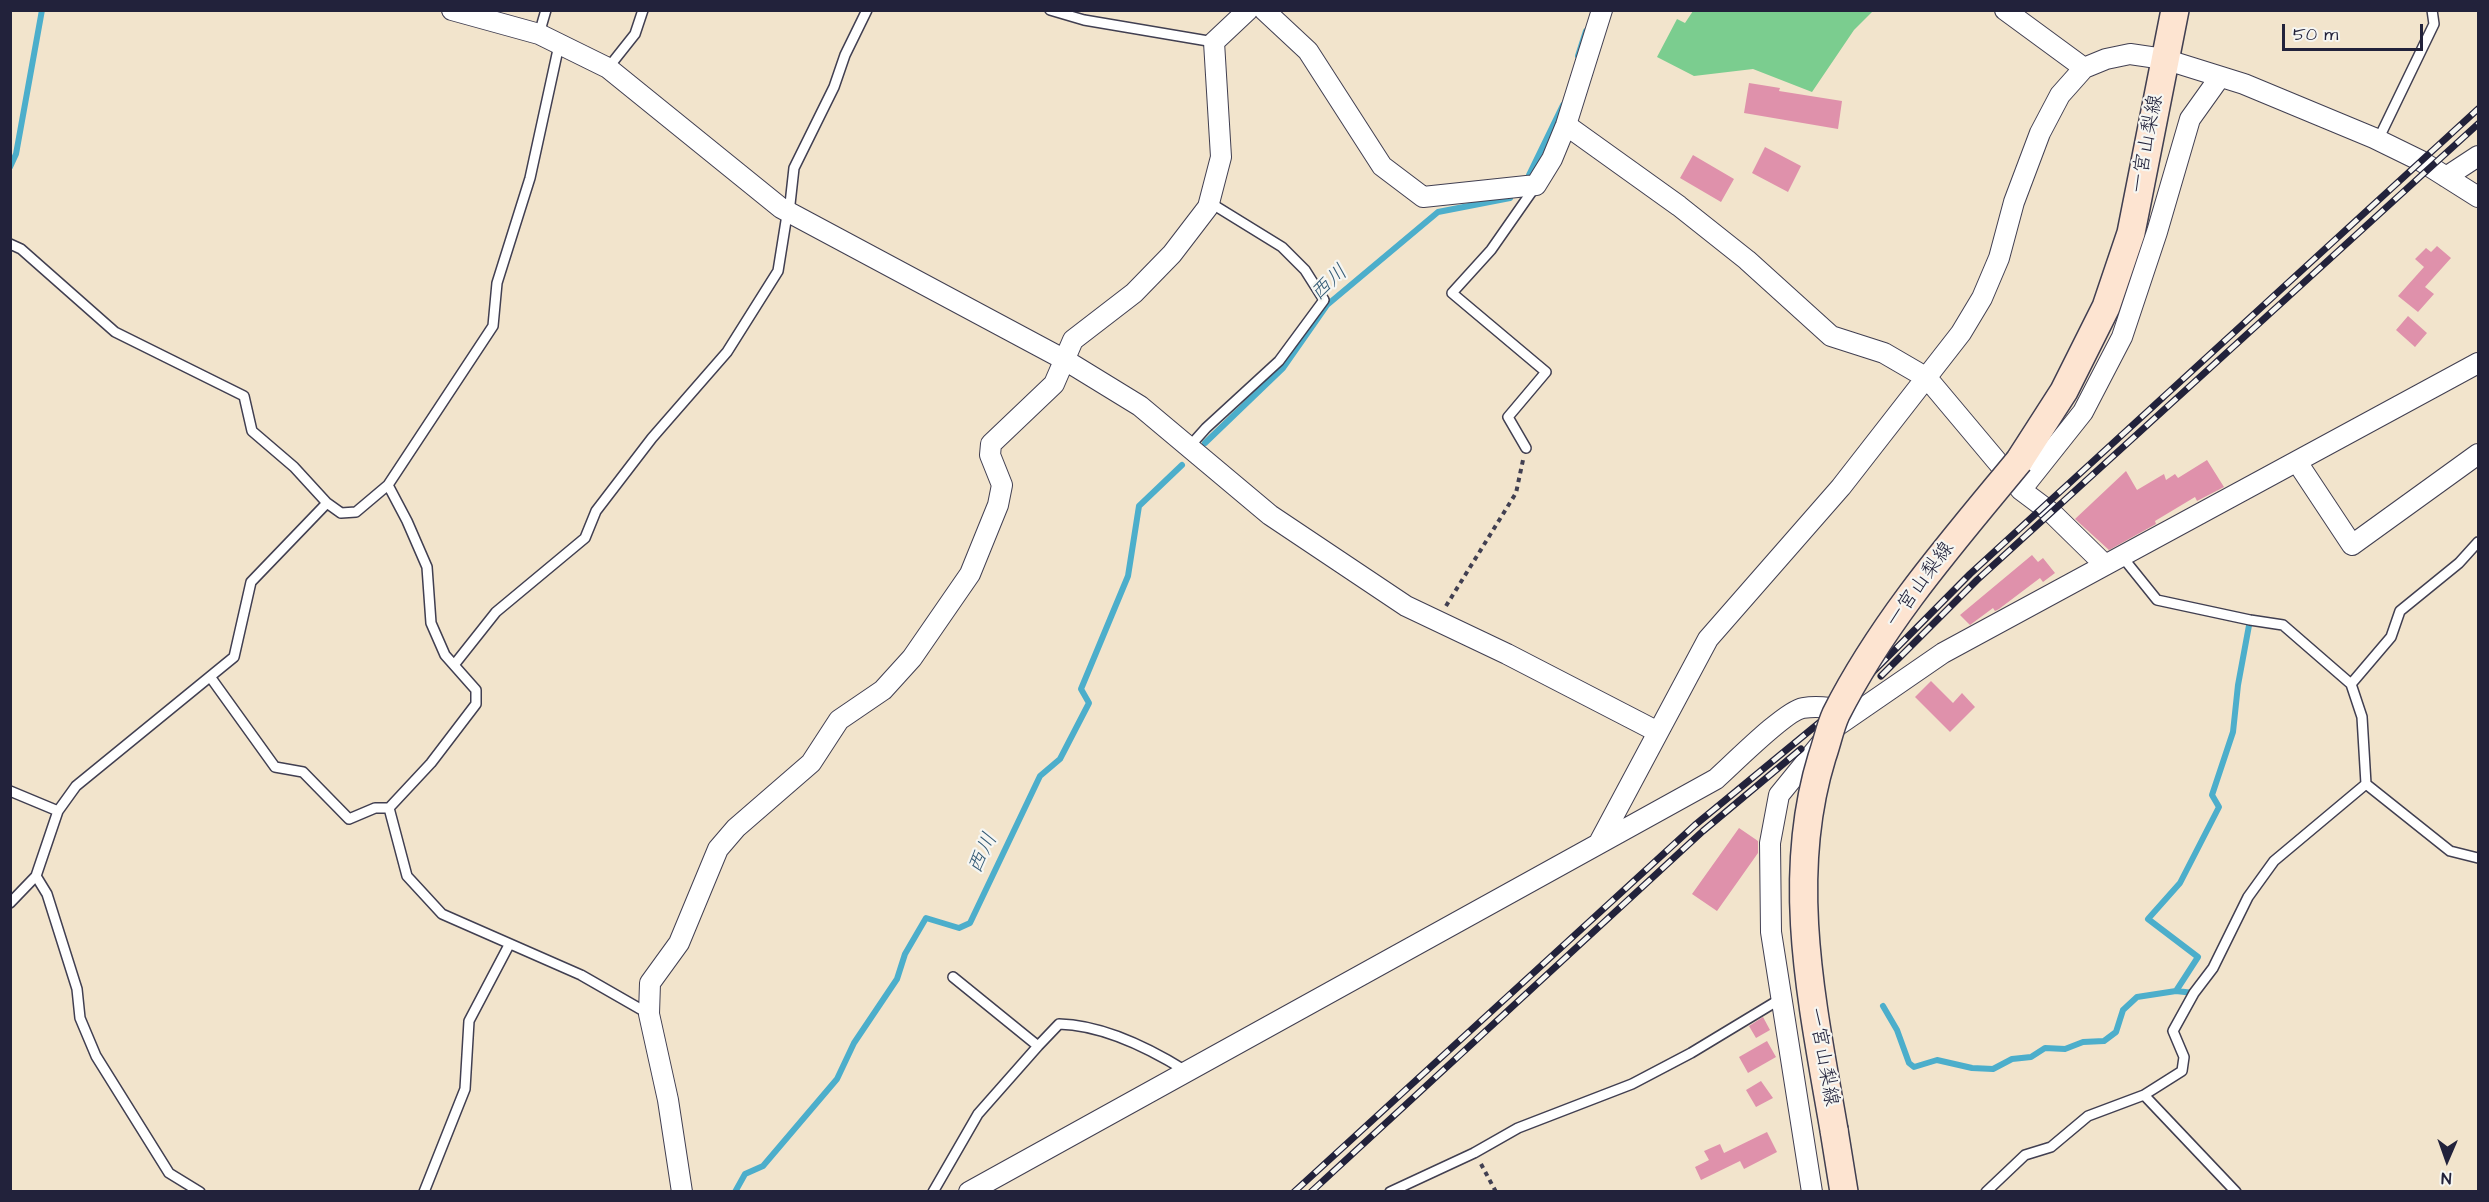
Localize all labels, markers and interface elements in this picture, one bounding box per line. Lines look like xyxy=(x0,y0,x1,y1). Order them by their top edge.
scale bar xyxy=(2285,12,2426,50)
text: 50 m xyxy=(2293,22,2338,47)
street label: 一宮山梨線 xyxy=(2127,93,2169,195)
water label: 西川 xyxy=(1306,260,1354,308)
street label: 一宮山梨線 xyxy=(1882,537,1960,633)
water label: 西川 xyxy=(964,830,1004,878)
street label: 一宮山梨線 xyxy=(1801,1006,1843,1108)
north arrow xyxy=(2417,1130,2477,1190)
text: N xyxy=(2441,1167,2452,1189)

